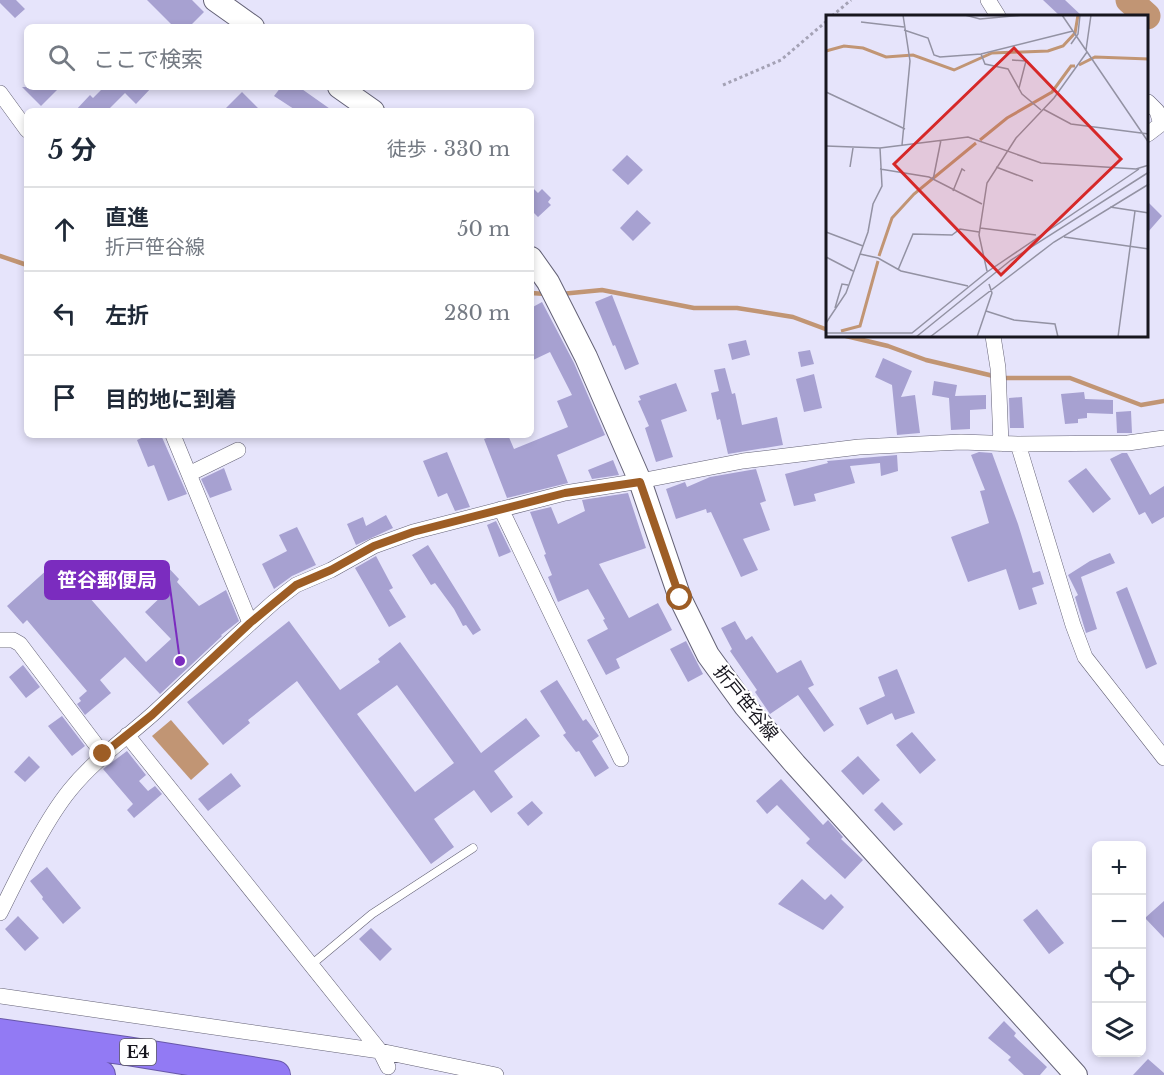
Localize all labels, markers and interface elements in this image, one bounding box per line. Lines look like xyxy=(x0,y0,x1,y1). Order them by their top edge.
inset map xyxy=(826,15,1149,338)
search box xyxy=(24,24,534,90)
icon: search xyxy=(45,41,78,74)
text: ここで検索 xyxy=(93,46,203,73)
text: 5 分 xyxy=(48,134,96,166)
text: 徒歩 · 330 m xyxy=(387,137,510,161)
text: 直進 xyxy=(105,204,149,231)
icon: ahead xyxy=(48,213,81,246)
text: 50 m xyxy=(457,217,510,241)
text: 折戸笹谷線 xyxy=(105,235,205,259)
icon: left xyxy=(48,297,81,330)
text: 280 m xyxy=(444,301,510,325)
text: 左折 xyxy=(105,302,149,329)
icon: arrive xyxy=(48,381,81,414)
text: 目的地に到着 xyxy=(105,386,237,413)
callout: 笹谷郵便局 xyxy=(45,561,169,599)
text: 笹谷郵便局 xyxy=(57,568,157,592)
route start xyxy=(666,584,692,610)
street label: 折戸笹谷線 xyxy=(709,661,783,745)
route end xyxy=(89,740,115,766)
map controls xyxy=(1092,841,1146,1057)
button: + xyxy=(1092,841,1146,895)
button: − xyxy=(1092,895,1146,949)
button: locate xyxy=(1092,949,1146,1003)
button: layers xyxy=(1092,1003,1146,1057)
road number: E4 xyxy=(120,1039,156,1065)

